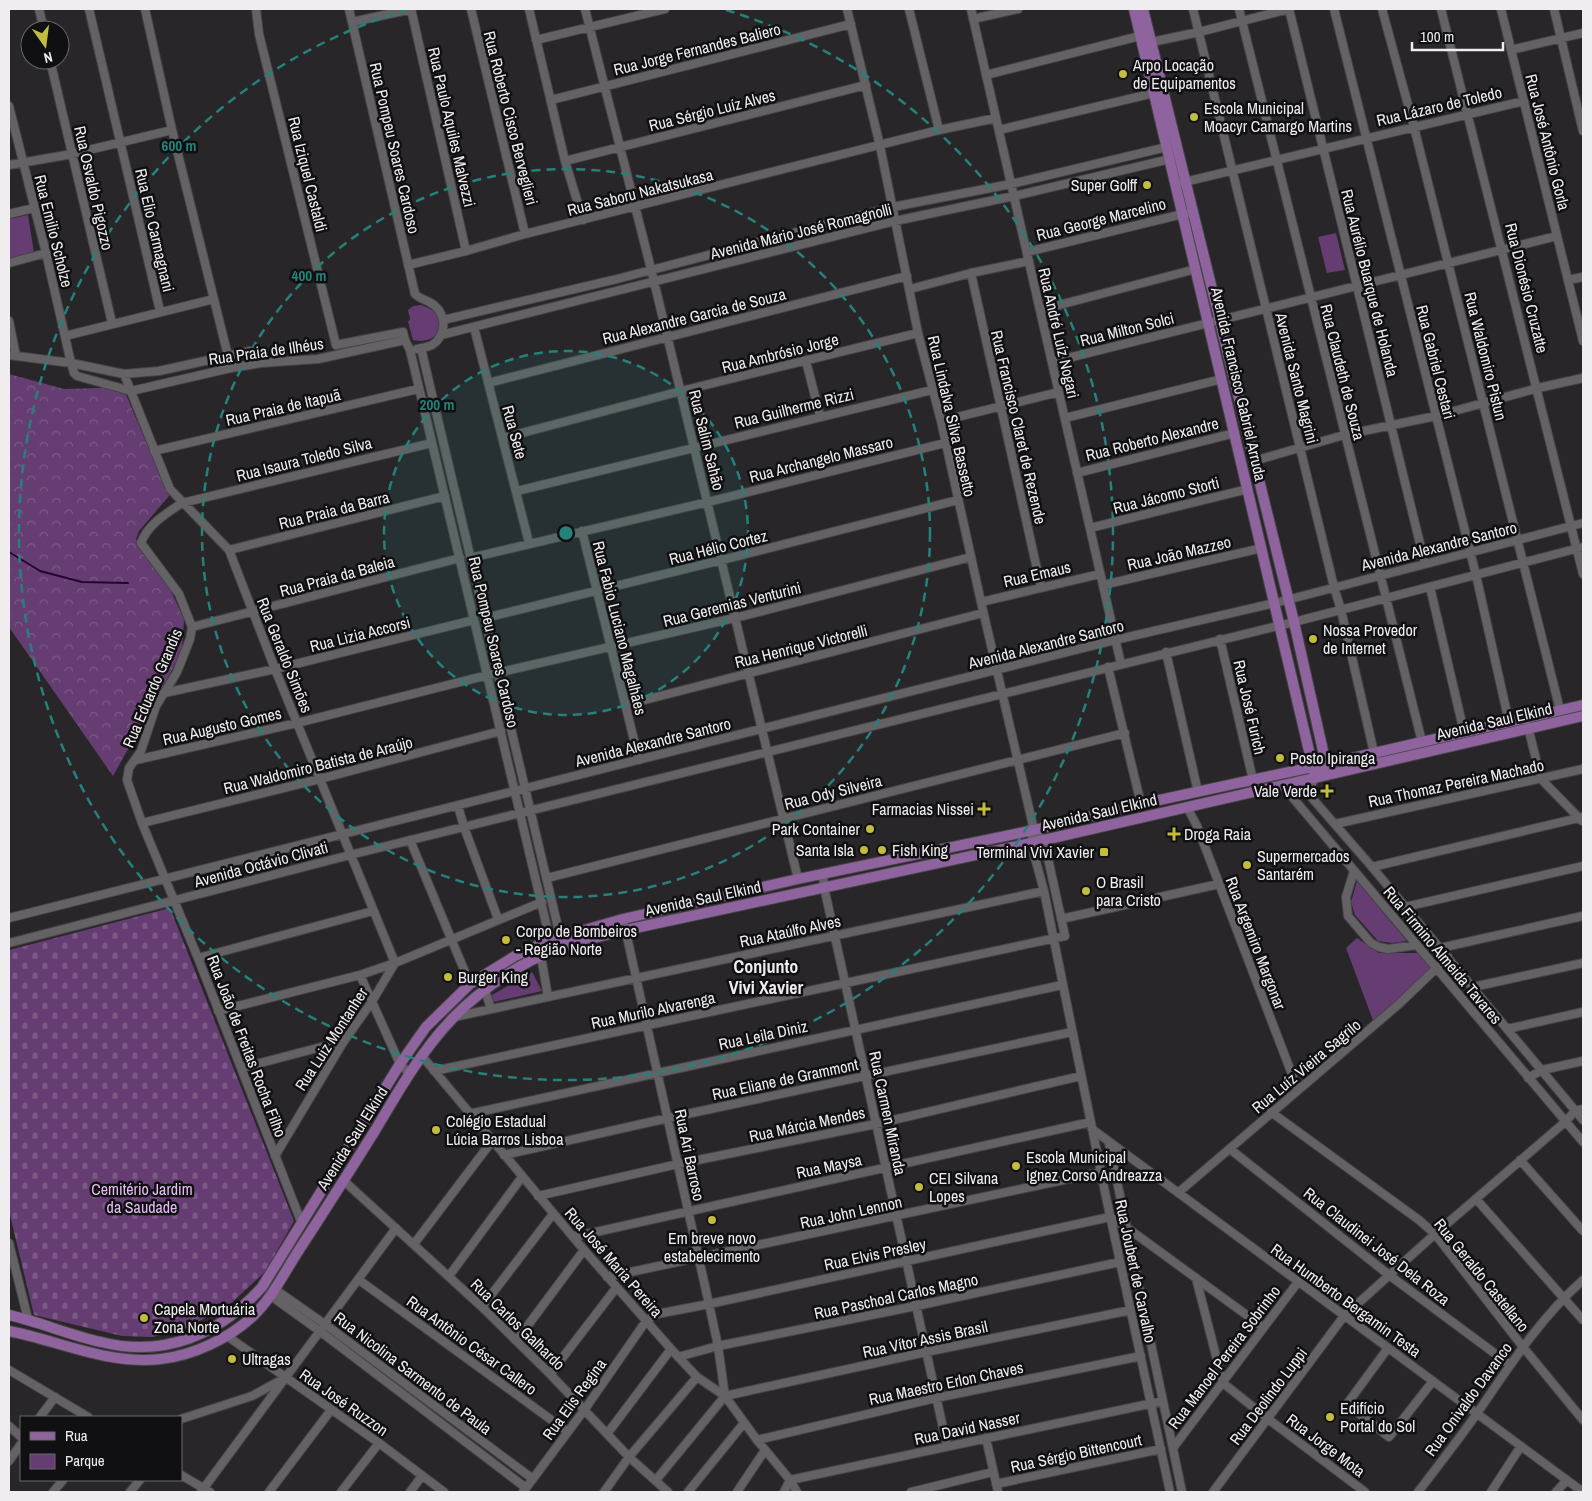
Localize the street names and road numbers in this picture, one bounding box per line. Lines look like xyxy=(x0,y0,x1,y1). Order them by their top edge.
street label: Rua Jorge Fernandes Baliero xyxy=(611,18,783,80)
street label: Rua Roberto Cisco Berveglieri xyxy=(479,29,543,207)
street label: Rua Paulo Aquiles Malvezzi xyxy=(423,45,481,209)
street label: Rua Pompeu Soares Cardoso xyxy=(365,60,425,236)
street label: Rua José Antônio Gorla xyxy=(1520,72,1576,213)
street label: Rua Lázaro de Toledo xyxy=(1374,81,1504,131)
street label: Rua Sérgio Luíz Alves xyxy=(646,84,778,136)
street label: Rua Iziquel Castaldi xyxy=(283,114,333,234)
street label: Rua Osvaldo Pigozzo xyxy=(69,124,119,252)
street label: Rua Saboru Nakatsukasa xyxy=(565,163,716,221)
street label: Rua Elio Carmagnani xyxy=(130,166,180,294)
street label: Rua Emilio Scholze xyxy=(29,172,79,290)
street label: Rua Aurélio Buarque de Holanda xyxy=(1336,187,1404,380)
street label: Rua George Marcelino xyxy=(1034,192,1168,246)
street label: Avenida Mário José Romagnolli xyxy=(707,198,894,264)
street label: Rua Dionésio Cruzatte xyxy=(1500,221,1554,355)
street label: Rua André Luíz Nogari xyxy=(1033,265,1085,401)
street label: Rua Alexandre Garcia de Souza xyxy=(600,282,789,349)
street label: Avenida Francisco Gabriel Arruda xyxy=(1206,284,1272,484)
street label: Rua Waldomiro Pistun xyxy=(1459,290,1513,422)
street label: Rua Claudeth de Souza xyxy=(1315,302,1371,443)
street label: Rua Gabriel Cestari xyxy=(1411,303,1461,421)
street label: Rua Milton Solci xyxy=(1078,307,1176,351)
street label: Avenida Santo Magrini xyxy=(1270,309,1324,446)
street label: Rua Ambrósio Jorge xyxy=(719,328,841,378)
street label: Rua Francisco Claret de Rezende xyxy=(986,328,1052,526)
street label: Rua Praia de Ilhéus xyxy=(207,332,325,370)
street label: Rua Lindalva Silva Bassetto xyxy=(923,333,981,499)
street label: Rua Praia de Itapuã xyxy=(223,383,343,431)
street label: Rua Guilherme Rizzi xyxy=(732,383,856,433)
street label: Rua Salim Sahão xyxy=(684,387,730,493)
street label: Rua Sete xyxy=(497,403,533,461)
street label: Rua Roberto Alexandre xyxy=(1083,412,1221,466)
street label: Rua Isaura Toledo Silva xyxy=(234,431,375,486)
street label: Rua Archangelo Massaro xyxy=(747,431,895,487)
street label: Rua Jácomo Storti xyxy=(1111,471,1221,519)
street label: Rua Praia da Barra xyxy=(276,485,392,534)
street label: Avenida Alexandre Santoro xyxy=(1358,516,1519,576)
street label: Rua Hélio Cortez xyxy=(667,524,770,570)
street label: Rua João Mazzeo xyxy=(1125,530,1233,576)
street label: Rua Fabio Luciano Magalhães xyxy=(588,539,652,717)
street label: Rua Praia da Baleia xyxy=(277,550,398,602)
street label: Rua Pompeu Soares Cardoso xyxy=(464,554,524,730)
street label: Rua Emaus xyxy=(1001,556,1073,592)
street label: Rua Geremias Venturini xyxy=(661,576,803,632)
street label: Rua Geraldo Simões xyxy=(252,594,318,716)
street label: Rua Lizia Accorsi xyxy=(307,611,413,657)
street label: Avenida Alexandre Santoro xyxy=(965,614,1126,674)
street label: Rua Henrique Victorelli xyxy=(732,619,870,673)
street label: Rua Eduardo Grandis xyxy=(117,625,187,751)
street label: Rua José Furich xyxy=(1228,658,1272,756)
street label: Avenida Saul Elkind xyxy=(1433,697,1554,745)
street label: Rua Augusto Gomes xyxy=(161,702,283,750)
street label: Avenida Alexandre Santoro xyxy=(572,712,733,772)
street label: Rua Waldomiro Batista de Araújo xyxy=(221,731,415,799)
street label: Rua Thomaz Pereira Machado xyxy=(1366,754,1546,812)
street label: Rua Ody Silveira xyxy=(782,769,885,815)
street label: Avenida Saul Elkind xyxy=(1038,788,1159,836)
street label: Avenida Octávio Clivati xyxy=(191,836,330,893)
street label: Rua Argemiro Margonar xyxy=(1221,873,1292,1013)
street label: Avenida Saul Elkind xyxy=(642,875,763,921)
street label: Rua Firmino Almeida Tavares xyxy=(1379,881,1507,1029)
street label: Rua Ataúlfo Alves xyxy=(737,910,843,952)
street label: Rua João de Freitas Rocha Filho xyxy=(202,952,292,1140)
street label: Rua Luiz Montanher xyxy=(289,983,373,1095)
street label: Rua Murilo Alvarenga xyxy=(589,986,718,1034)
street label: Rua Luíz Vieira Sagrilo xyxy=(1247,1014,1365,1118)
street label: Rua Leila Diniz xyxy=(716,1015,810,1055)
street label: Rua Carmen Miranda xyxy=(864,1049,912,1178)
street label: Rua Eliane de Grammont xyxy=(710,1053,860,1105)
street label: Avenida Saul Elkind xyxy=(311,1082,393,1195)
street label: Rua Márcia Mendes xyxy=(747,1101,867,1147)
street label: Rua Ari Barroso xyxy=(670,1107,710,1203)
street label: Rua Maysa xyxy=(794,1148,864,1184)
street label: Rua Claudinei José Dela Roza xyxy=(1299,1182,1455,1311)
street label: Rua John Lennon xyxy=(798,1190,904,1234)
street label: Rua Joubert de Carvalho xyxy=(1110,1197,1162,1345)
street label: Rua José Maria Pereira xyxy=(560,1202,668,1322)
street label: Rua Geraldo Castellano xyxy=(1429,1214,1535,1336)
street label: Rua Elvis Presley xyxy=(822,1232,928,1276)
street label: Rua Humberto Bergamin Testa xyxy=(1266,1238,1426,1362)
street label: Rua Paschoal Carlos Magno xyxy=(812,1268,980,1324)
street label: Rua Carlos Galhardo xyxy=(466,1273,570,1375)
street label: Rua Manoel Pereira Sobrinho xyxy=(1163,1281,1285,1433)
street label: Rua Antônio César Callero xyxy=(402,1290,542,1400)
street label: Rua Nicolina Sarmento de Paula xyxy=(330,1306,497,1440)
street label: Rua Vítor Assis Brasil xyxy=(860,1315,990,1363)
street label: Rua Onivaldo Davanco xyxy=(1419,1338,1517,1460)
street label: Rua Deolindo Luppi xyxy=(1224,1343,1312,1449)
street label: Rua Elis Regina xyxy=(537,1353,611,1444)
street label: Rua Maestro Erlon Chaves xyxy=(867,1356,1025,1410)
street label: Rua José Ruzzon xyxy=(295,1363,393,1441)
street label: Rua David Nasser xyxy=(912,1406,1022,1450)
street label: Rua Jorge Mota xyxy=(1282,1408,1370,1482)
street label: Rua Sérgio Bittencourt xyxy=(1008,1428,1144,1478)

